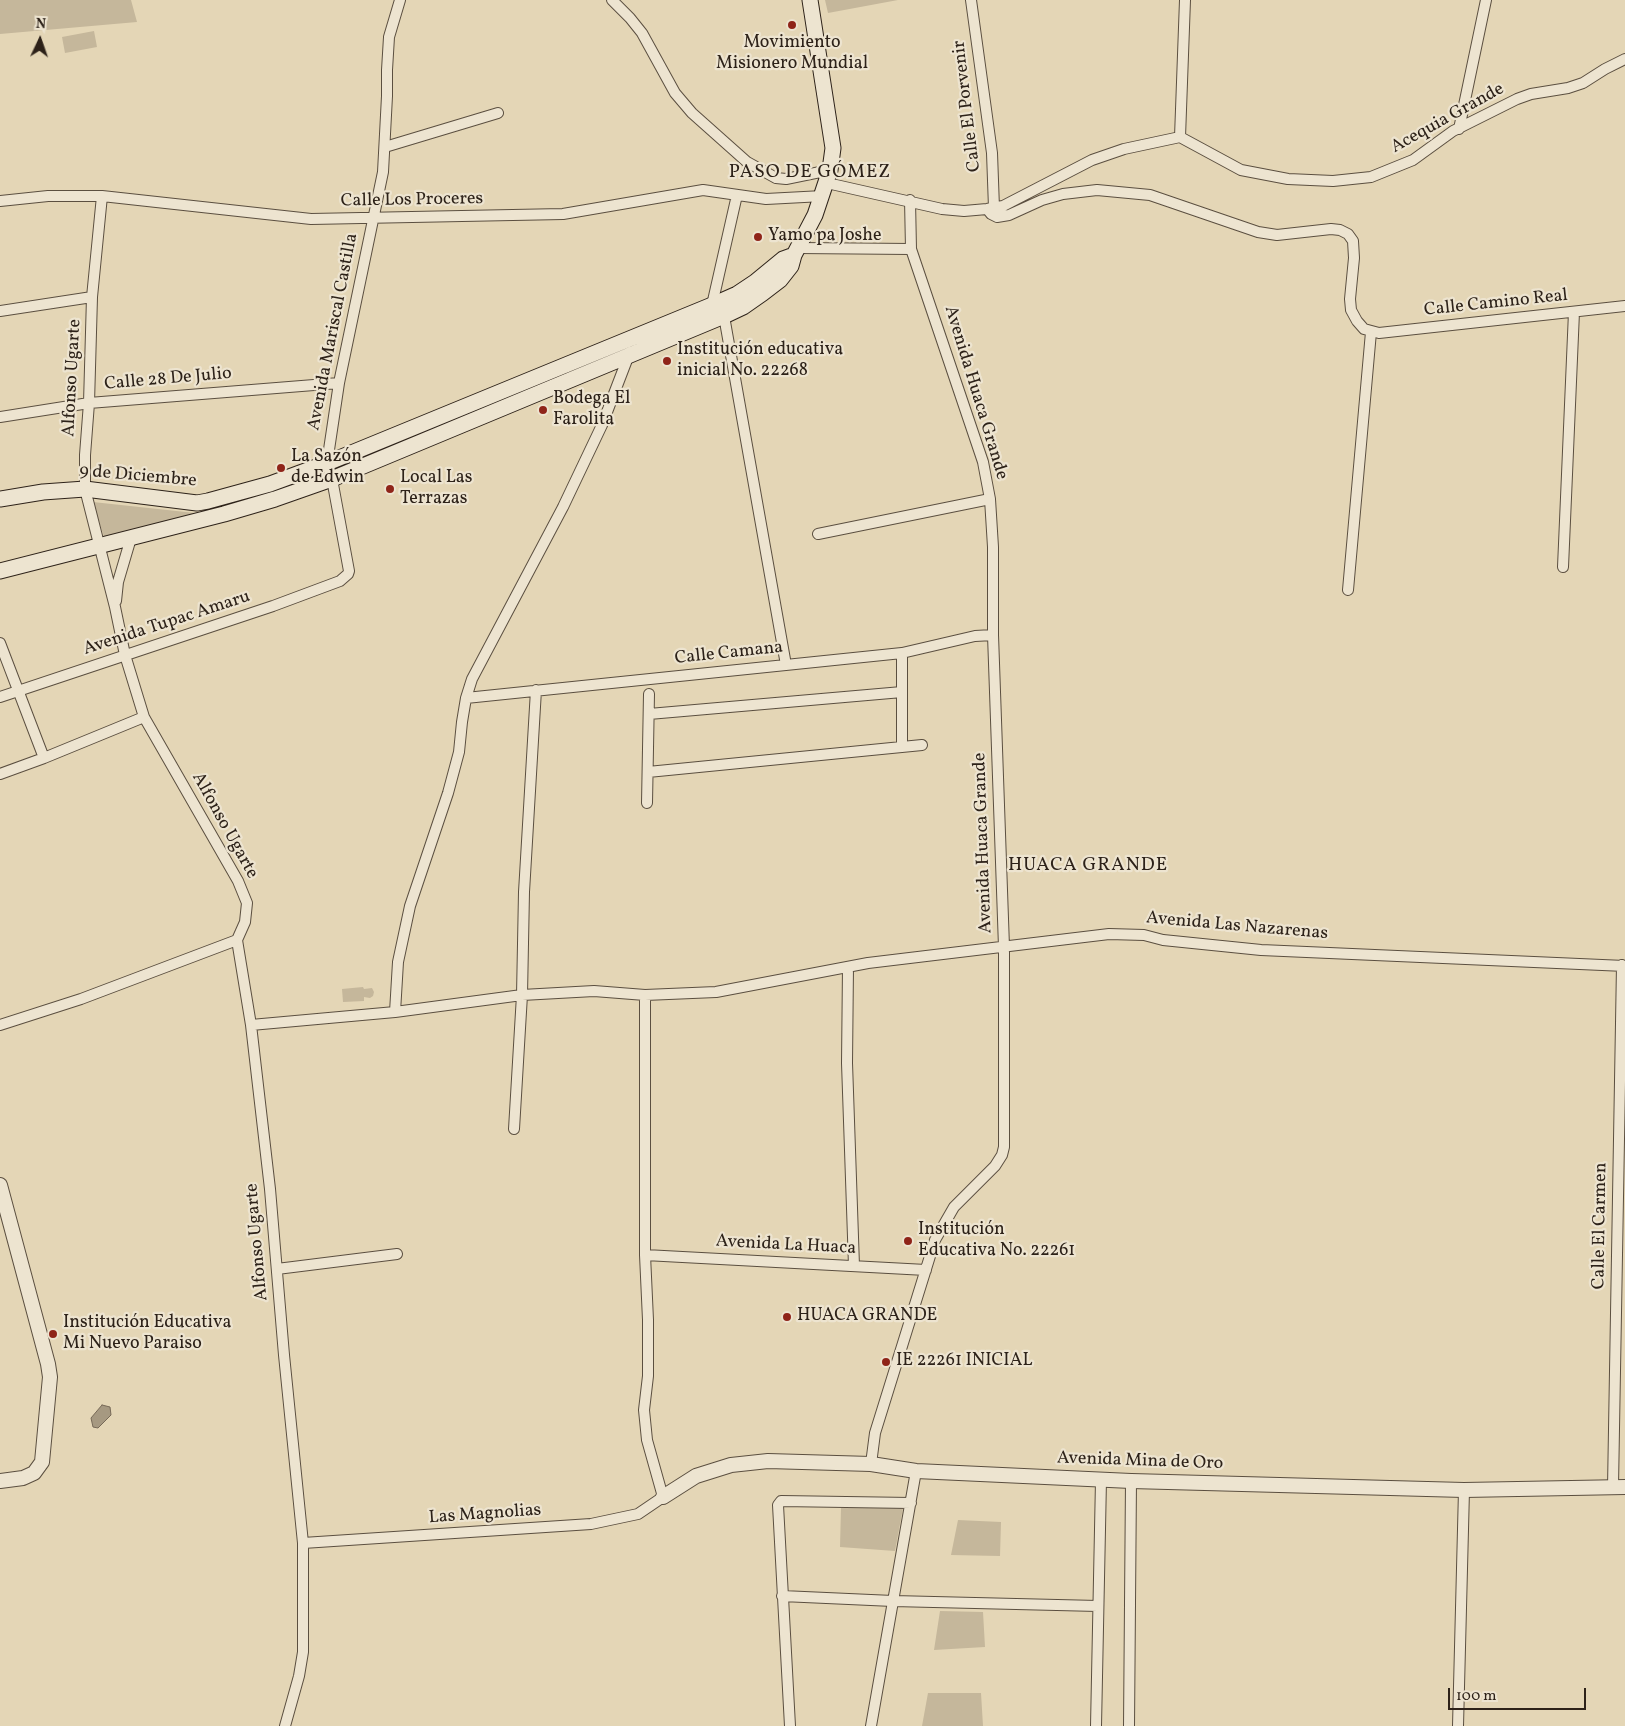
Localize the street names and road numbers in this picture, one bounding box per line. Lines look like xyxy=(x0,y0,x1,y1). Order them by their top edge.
street label: Calle El Porvenir xyxy=(949,39,987,173)
street label: Acequia Grande xyxy=(1388,79,1508,159)
street label: Calle Los Proceres xyxy=(341,189,483,213)
street label: Avenida Mariscal Castilla xyxy=(304,231,364,433)
street label: Calle Camino Real xyxy=(1423,286,1569,322)
street label: Avenida Huaca Grande xyxy=(938,303,1012,483)
street label: Alfonso Ugarte xyxy=(59,319,87,437)
street label: Calle 28 De Julio xyxy=(103,364,233,396)
street label: 9 de Diciembre xyxy=(78,461,198,493)
street label: Avenida Tupac Amaru xyxy=(81,587,253,661)
street label: Calle Camana xyxy=(674,638,784,670)
street label: Avenida Huaca Grande xyxy=(970,752,998,934)
street label: Alfonso Ugarte xyxy=(186,769,262,883)
street label: Avenida Las Nazarenas xyxy=(1145,908,1329,946)
street label: Calle El Carmen xyxy=(1589,1162,1613,1290)
street label: Alfonso Ugarte xyxy=(242,1182,274,1302)
street label: Avenida La Huaca xyxy=(715,1232,857,1260)
street label: Avenida Mina de Oro xyxy=(1056,1448,1224,1476)
street label: Las Magnolias xyxy=(428,1500,542,1530)

